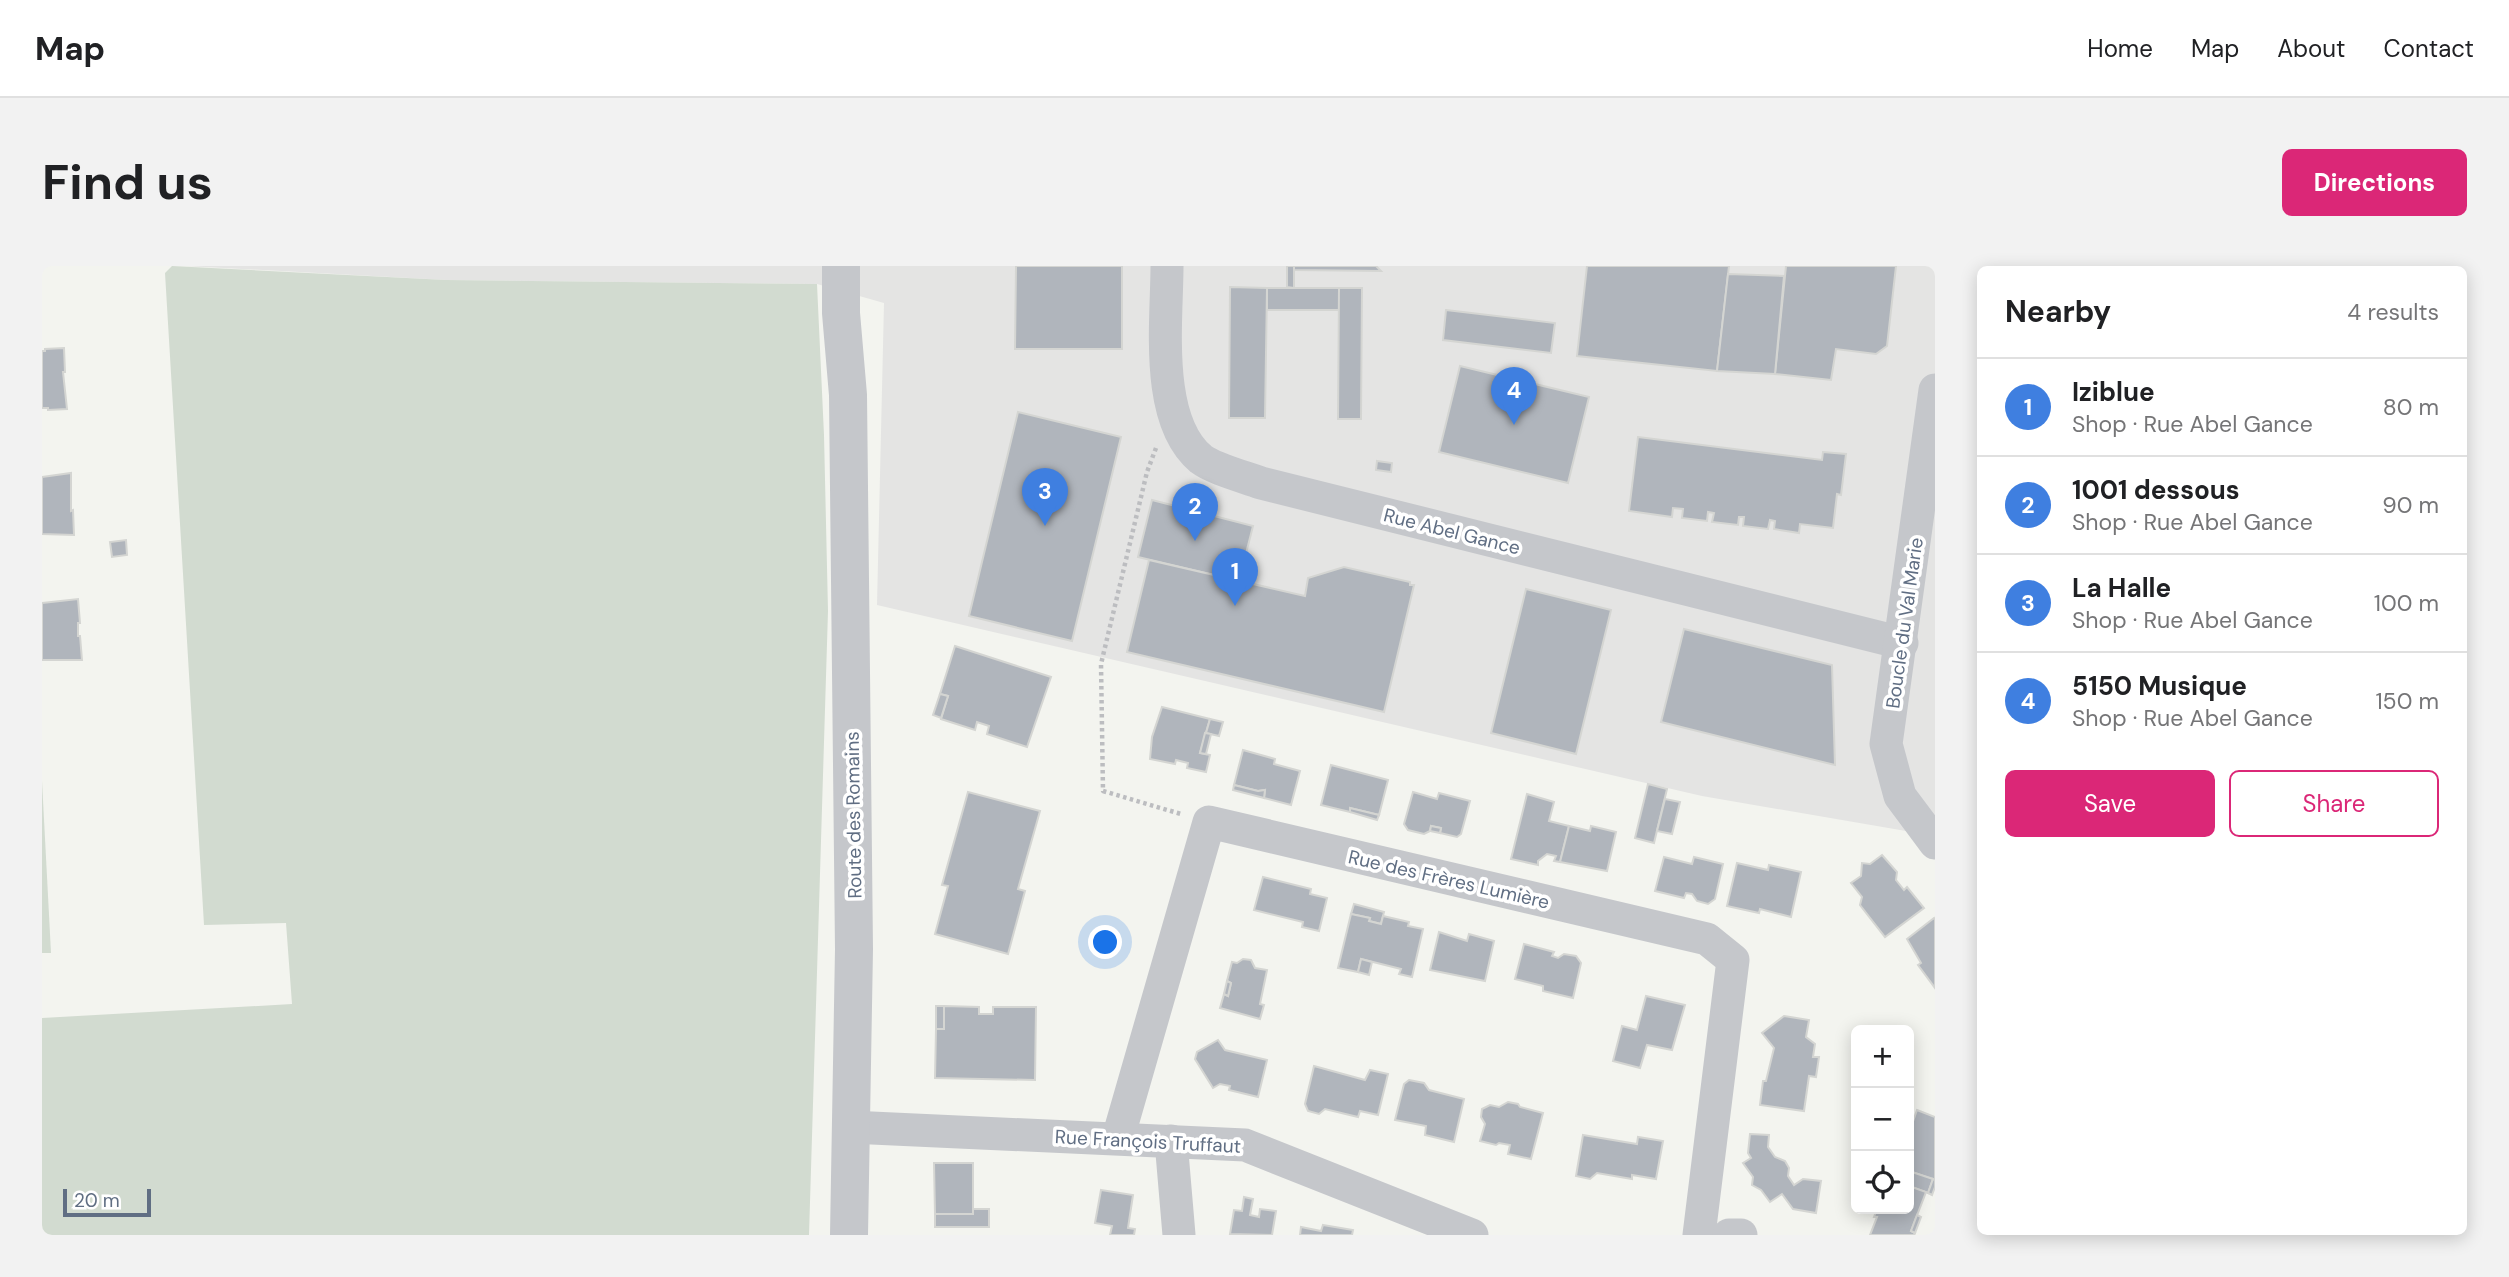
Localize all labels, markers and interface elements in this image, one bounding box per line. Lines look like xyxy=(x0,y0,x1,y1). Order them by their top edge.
text: Map xyxy=(35,27,105,70)
text: Home xyxy=(2087,33,2153,64)
text: Map xyxy=(2191,33,2239,64)
text: About xyxy=(2277,33,2346,64)
text: Contact xyxy=(2384,33,2474,64)
button: Directions xyxy=(2282,149,2467,216)
text: Find us xyxy=(42,150,213,214)
text: Nearby xyxy=(2005,292,2111,331)
text: 4 results xyxy=(2347,297,2439,327)
pin: 4 xyxy=(1491,367,1537,425)
text: Iziblue xyxy=(2072,375,2155,409)
text: 1 xyxy=(2024,392,2032,422)
text: 80 m xyxy=(2383,392,2439,422)
text: Shop · Rue Abel Gance xyxy=(2072,409,2313,439)
pin: 3 xyxy=(1022,468,1068,526)
text: 1001 dessous xyxy=(2072,473,2240,507)
pin: 2 xyxy=(1172,483,1218,541)
text: 2 xyxy=(2021,490,2035,520)
text: 90 m xyxy=(2382,490,2439,520)
street label: Rue Abel Gance xyxy=(1381,502,1523,561)
text: Shop · Rue Abel Gance xyxy=(2072,507,2313,537)
street label: Boucle du Val Marie xyxy=(1880,536,1929,710)
pin: 1 xyxy=(1212,548,1258,606)
text: La Halle xyxy=(2072,571,2171,605)
text: 3 xyxy=(2021,588,2035,618)
text: 100 m xyxy=(2374,588,2439,618)
text: Shop · Rue Abel Gance xyxy=(2072,605,2313,635)
text: 5150 Musique xyxy=(2072,669,2247,703)
text: 4 xyxy=(2021,686,2035,716)
text: 150 m xyxy=(2375,686,2439,716)
text: Shop · Rue Abel Gance xyxy=(2072,703,2313,733)
street label: Route des Romains xyxy=(840,731,867,899)
button: Save xyxy=(2005,770,2215,837)
button: Share xyxy=(2229,770,2439,837)
street label: Rue des Frères Lumière xyxy=(1346,844,1552,915)
your location xyxy=(1088,925,1122,959)
map controls xyxy=(1851,1025,1914,1214)
button: + xyxy=(1851,1025,1914,1088)
button: − xyxy=(1851,1088,1914,1151)
street label: Rue François Truffaut xyxy=(1054,1124,1242,1159)
button: locate xyxy=(1851,1151,1914,1214)
scale bar xyxy=(63,1186,150,1218)
text: 20 m xyxy=(74,1188,120,1213)

